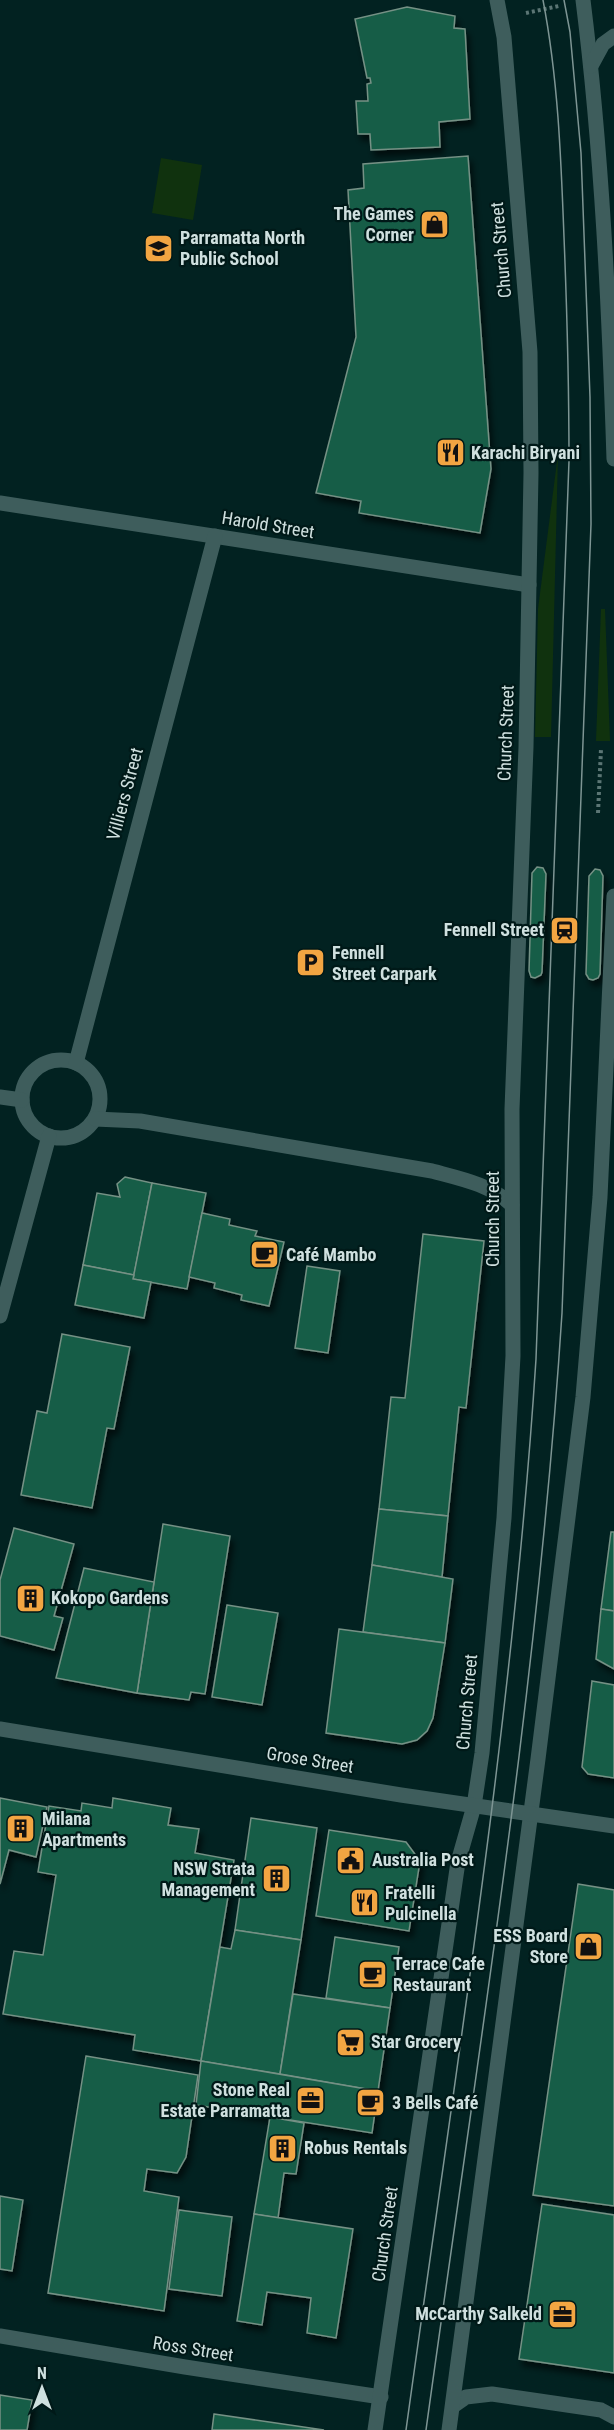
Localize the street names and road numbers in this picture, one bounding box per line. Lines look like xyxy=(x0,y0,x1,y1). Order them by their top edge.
street label: Church Street xyxy=(486,201,515,299)
street label: Harold Street xyxy=(220,507,316,542)
street label: Church Street xyxy=(493,685,518,781)
street label: Villiers Street xyxy=(102,745,147,842)
street label: Church Street xyxy=(482,1171,503,1267)
street label: Church Street xyxy=(452,1653,481,1751)
street label: Grose Street xyxy=(265,1742,355,1777)
street label: Church Street xyxy=(367,2185,402,2283)
street label: Ross Street xyxy=(151,2332,235,2365)

